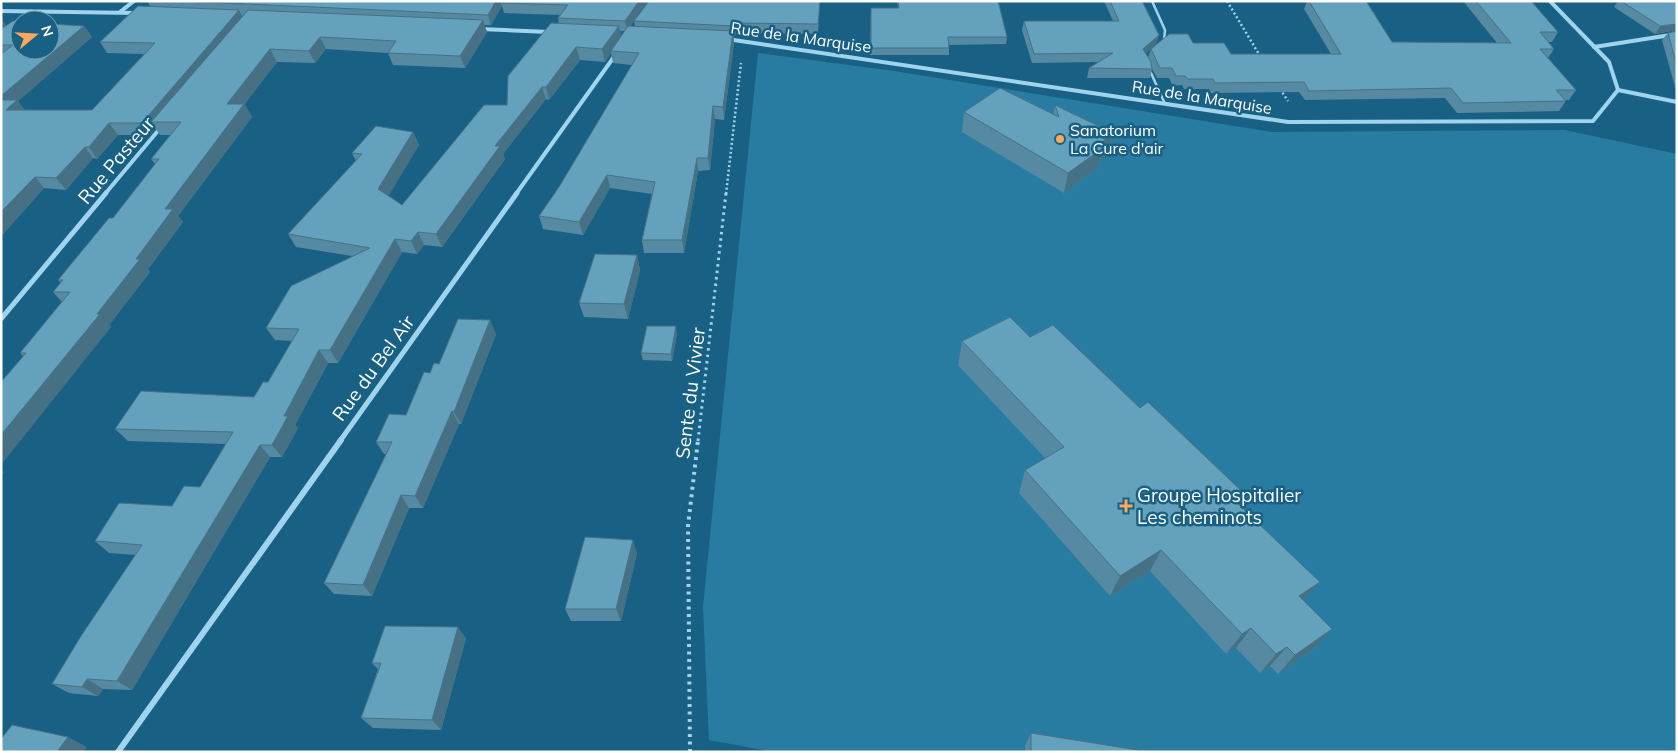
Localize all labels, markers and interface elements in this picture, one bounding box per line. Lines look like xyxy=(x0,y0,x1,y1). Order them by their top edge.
north arrow xyxy=(10,10,60,60)
street label: Rue de la Marquise xyxy=(730,17,872,57)
text: N xyxy=(37,23,58,39)
street label: Rue de la Marquise xyxy=(1131,76,1273,118)
street label: Rue Pasteur xyxy=(72,111,160,209)
place label: Sanatorium La Cure d'air xyxy=(1070,120,1164,158)
marker: Sanatorium La Cure d'air xyxy=(1054,133,1066,145)
street label: Rue du Bel Air xyxy=(327,310,419,426)
street label: Sente du Vivier xyxy=(670,326,710,460)
place label: Groupe Hospitalier Les cheminots xyxy=(1137,483,1301,529)
marker: Groupe Hospitalier Les cheminots xyxy=(1119,499,1133,513)

